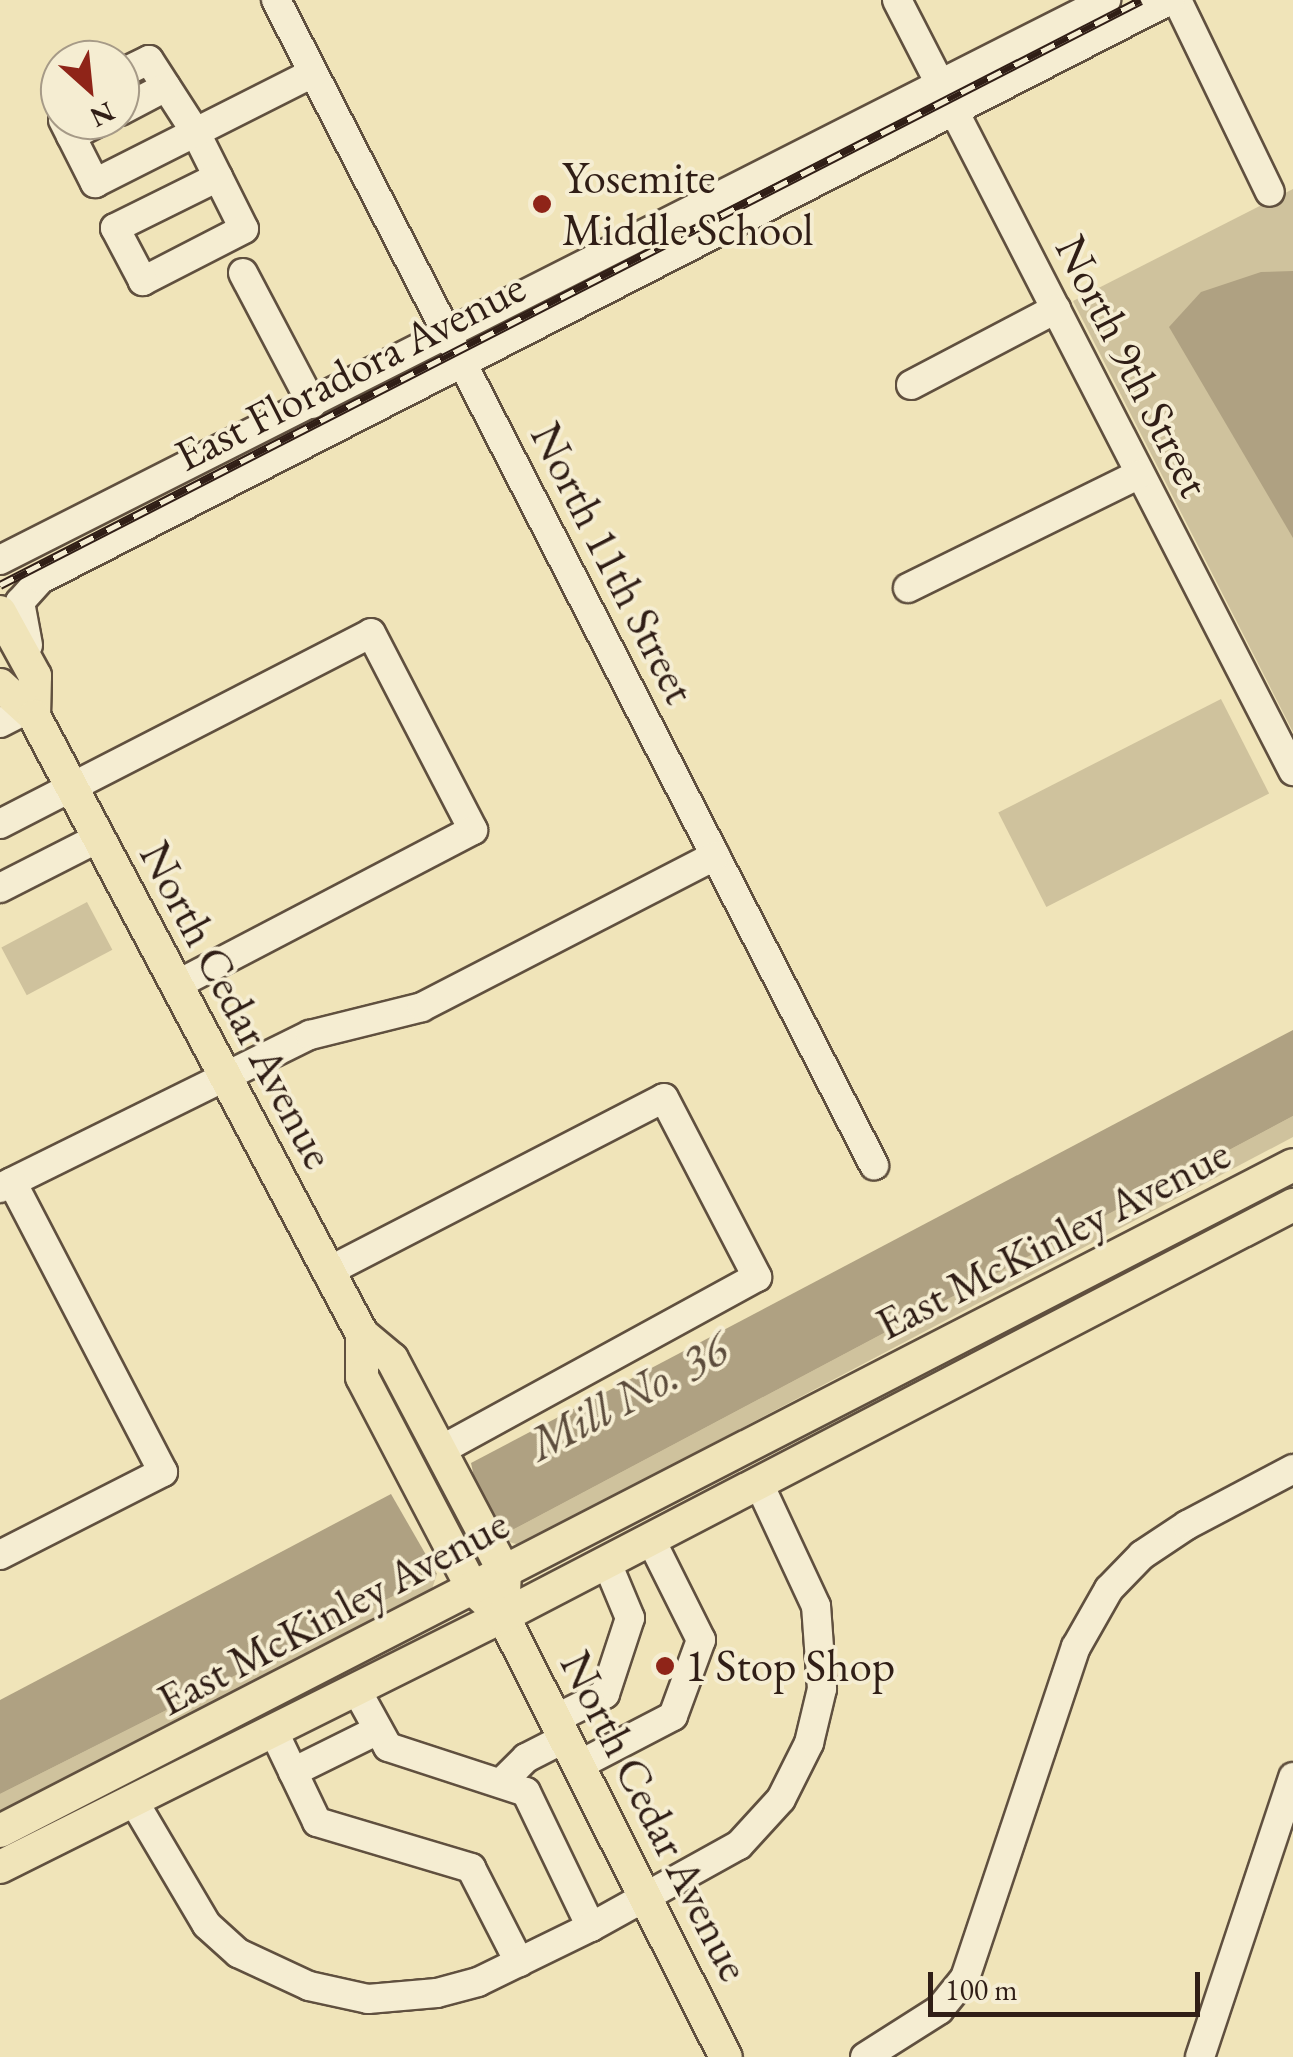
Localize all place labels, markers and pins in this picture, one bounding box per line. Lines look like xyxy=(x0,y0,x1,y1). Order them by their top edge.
place label: Yosemite Middle School xyxy=(562,151,814,257)
marker: Yosemite Middle School xyxy=(531,193,553,215)
place label: 1 Stop Shop xyxy=(685,1639,895,1693)
marker: 1 Stop Shop xyxy=(654,1655,676,1677)

